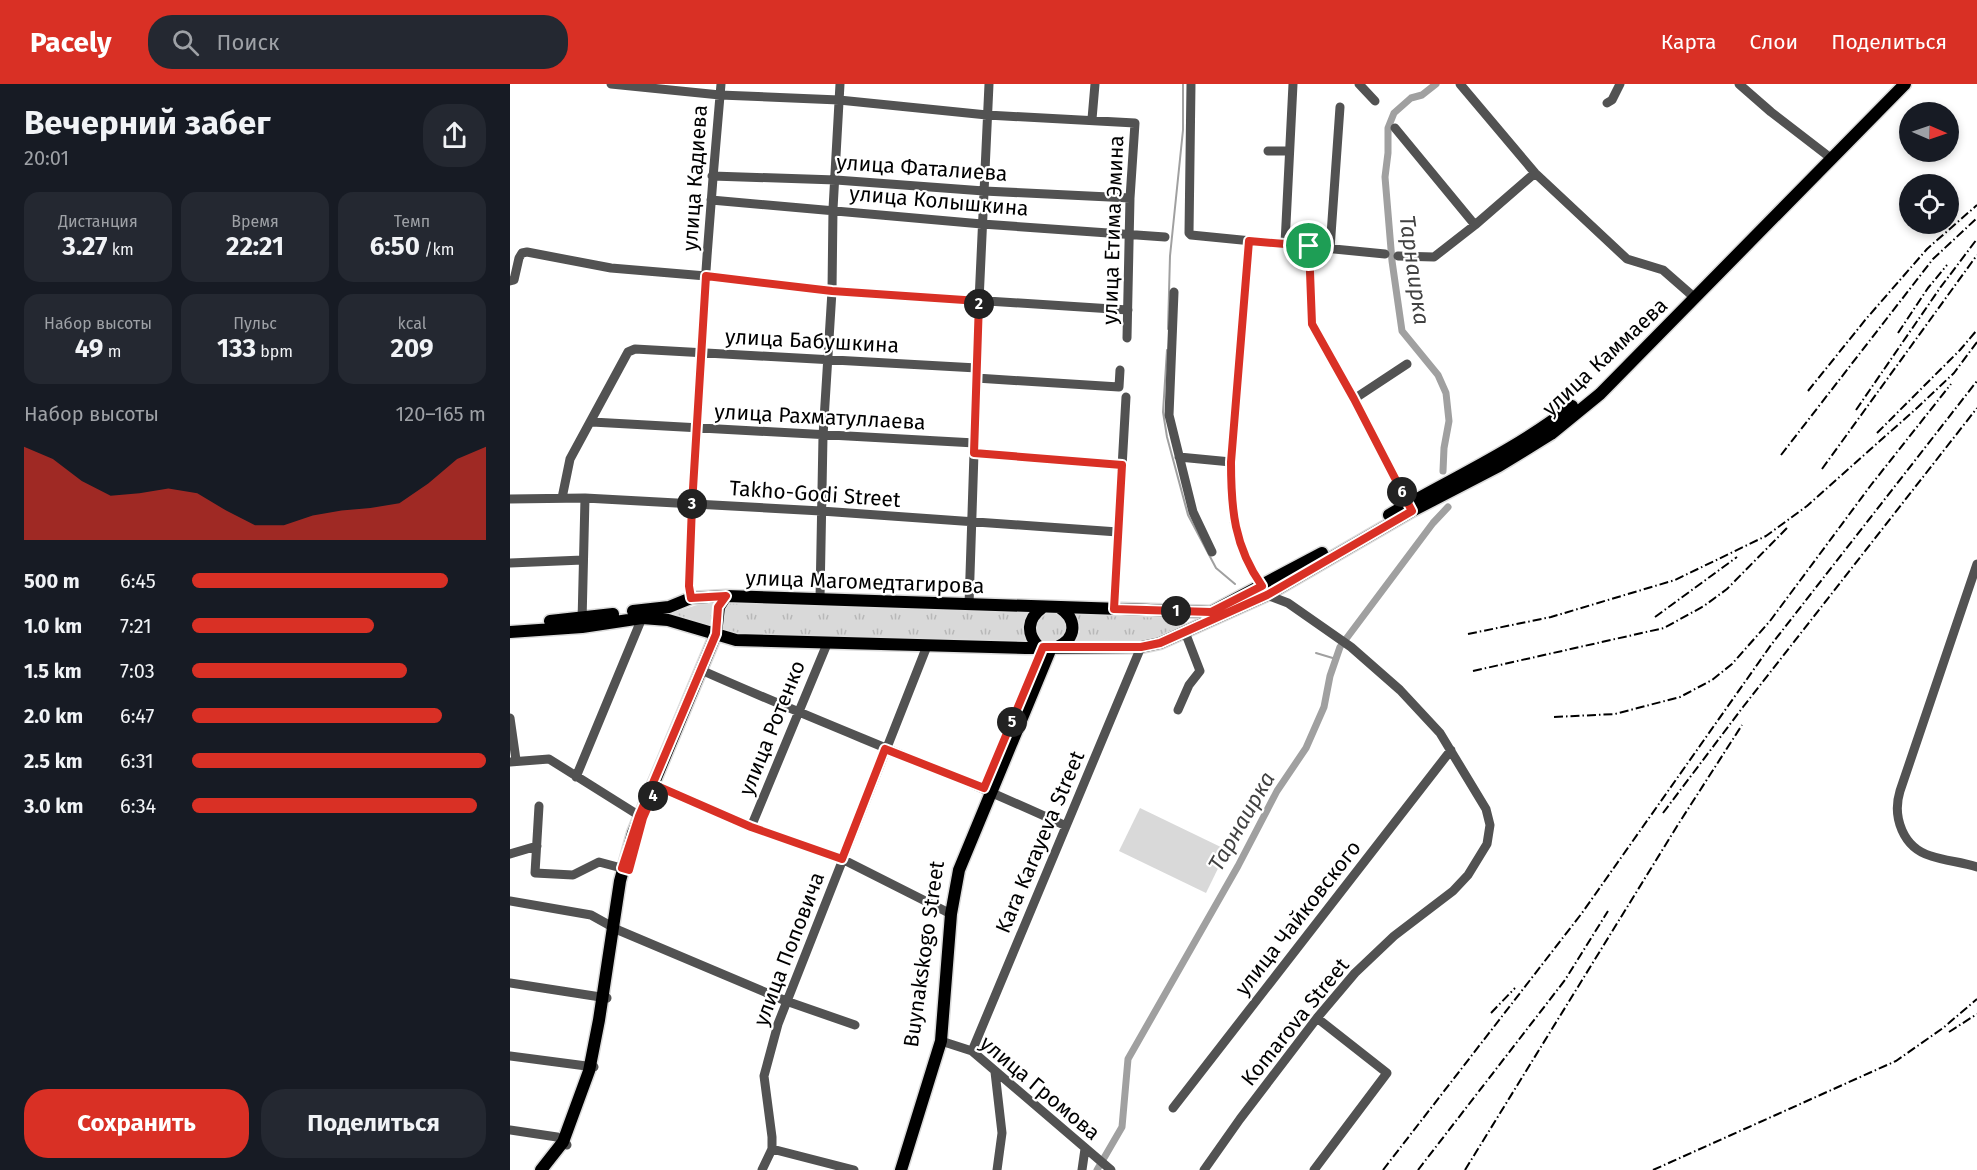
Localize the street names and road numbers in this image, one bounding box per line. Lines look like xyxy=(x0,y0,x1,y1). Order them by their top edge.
street label: улица Кадиева xyxy=(677,104,713,252)
street label: улица Етима Эмина xyxy=(1097,135,1129,325)
street label: улица Фаталиева xyxy=(836,149,1008,187)
street label: улица Колышкина xyxy=(848,180,1030,222)
street label: улица Каммаева xyxy=(1537,292,1673,422)
street label: улица Бабушкина xyxy=(724,323,900,359)
street label: улица Рахматуллаева xyxy=(714,398,926,436)
street label: Takho-Godi Street xyxy=(729,475,902,513)
street label: улица Магомедтагирова xyxy=(745,565,985,599)
street label: улица Ротенко xyxy=(733,657,811,799)
street label: Kara Karayeva Street xyxy=(990,746,1090,937)
street label: улица Чайковского xyxy=(1229,835,1367,1001)
street label: Buynakskogo Street xyxy=(898,859,950,1049)
street label: улица Поповича xyxy=(748,868,830,1030)
street label: Komarova Street xyxy=(1235,952,1355,1091)
street label: улица Громова xyxy=(975,1030,1105,1146)

